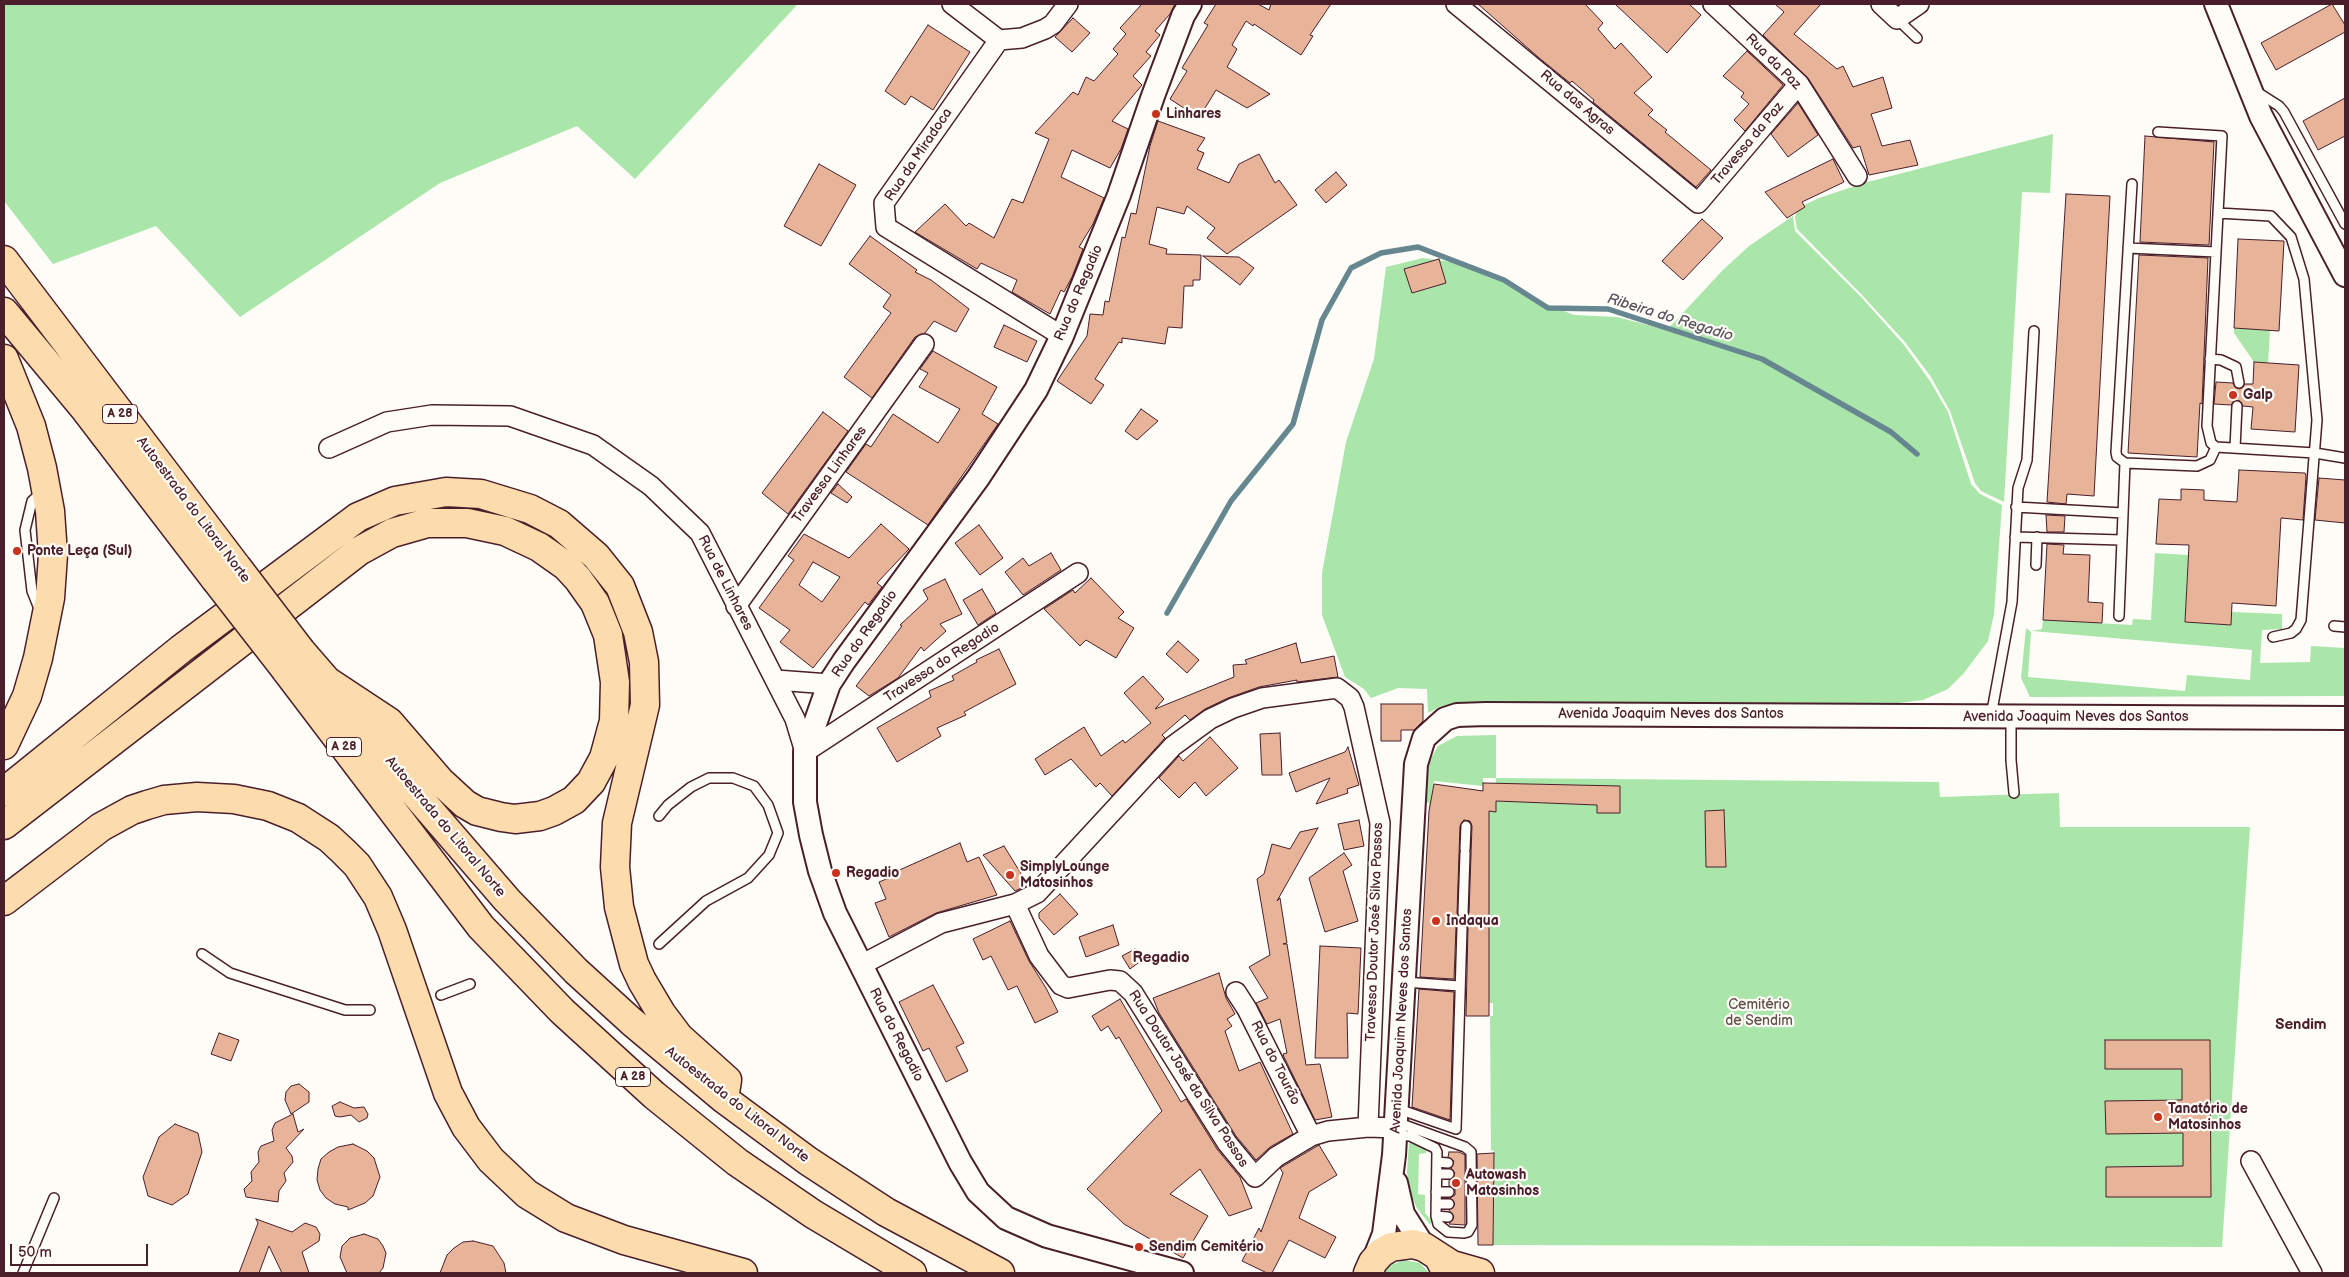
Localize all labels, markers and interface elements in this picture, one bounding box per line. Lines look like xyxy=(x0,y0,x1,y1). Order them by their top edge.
street label: Rua da Paz xyxy=(1742,31,1804,93)
street label: Rua das Agras xyxy=(1536,67,1618,139)
street label: Travessa da Paz xyxy=(1708,99,1788,189)
street label: Rua da Miradoca xyxy=(882,105,956,205)
place label: Linhares xyxy=(1166,106,1221,122)
marker: Linhares xyxy=(1150,108,1162,120)
street label: Rua do Regadio xyxy=(1051,242,1107,344)
water label: Ribeira do Regadio xyxy=(1605,290,1735,346)
place label: Galp xyxy=(2243,387,2273,403)
marker: Galp xyxy=(2227,389,2239,401)
road number: A 28 xyxy=(102,404,138,424)
street label: Travessa Linhares xyxy=(789,423,871,527)
street label: Autoestrada do Litoral Norte xyxy=(133,434,253,586)
street label: Rua de Linhares xyxy=(694,533,756,633)
place label: Ponte Leça (Sul) xyxy=(27,543,132,559)
marker: Ponte Leça (Sul) xyxy=(11,545,23,557)
street label: Rua do Regadio xyxy=(829,587,901,681)
street label: Travessa do Regadio xyxy=(881,619,1003,707)
street label: Avenida Joaquim Neves dos Santos xyxy=(1558,706,1784,722)
street label: Avenida Joaquim Neves dos Santos xyxy=(1963,709,2189,725)
road number: A 28 xyxy=(326,738,362,756)
street label: Autoestrada do Litoral Norte xyxy=(381,753,509,901)
street label: Travessa Doutor José Silva Passos xyxy=(1363,822,1387,1042)
place label: SimplyLounge Matosinhos xyxy=(1020,859,1109,892)
place label: Regadio xyxy=(846,865,899,881)
marker: Regadio xyxy=(830,867,842,879)
marker: SimplyLounge Matosinhos xyxy=(1004,869,1016,881)
street label: Avenida Joaquim Neves dos Santos xyxy=(1388,908,1416,1134)
place label: Indaqua xyxy=(1446,913,1499,929)
marker: Indaqua xyxy=(1430,915,1442,927)
district label: Regadio xyxy=(1133,949,1189,967)
street label: Rua do Regadio xyxy=(865,985,927,1085)
street label: Rua Doutor José da Silva Passos xyxy=(1124,987,1252,1171)
park label: Cemitério de Sendim xyxy=(1725,997,1793,1030)
district label: Sendim xyxy=(2275,1016,2327,1034)
street label: Rua do Tourão xyxy=(1247,1018,1303,1108)
street label: Autoestrada do Litoral Norte xyxy=(662,1043,812,1167)
road number: A 28 xyxy=(616,1068,650,1086)
place label: Tanatório de Matosinhos xyxy=(2168,1101,2248,1134)
marker: Tanatório de Matosinhos xyxy=(2152,1111,2164,1123)
place label: Autowash Matosinhos xyxy=(1466,1167,1539,1200)
marker: Autowash Matosinhos xyxy=(1450,1177,1462,1189)
scale bar xyxy=(12,1234,150,1266)
place label: Sendim Cemitério xyxy=(1149,1239,1264,1255)
marker: Sendim Cemitério xyxy=(1133,1241,1145,1253)
text: 50 m xyxy=(18,1243,52,1262)

